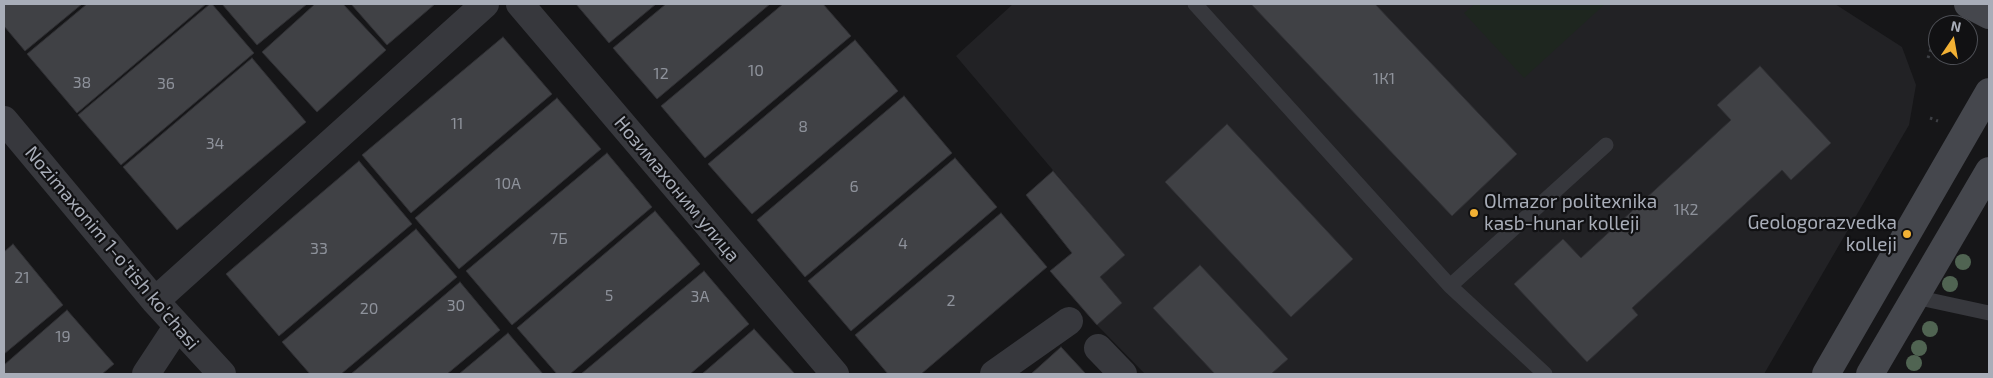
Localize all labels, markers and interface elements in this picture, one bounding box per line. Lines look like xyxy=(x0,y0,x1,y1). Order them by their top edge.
north arrow xyxy=(1928,15,1978,65)
text: N xyxy=(1949,16,1963,35)
house number: 10 xyxy=(748,61,764,81)
house number: 12 xyxy=(653,64,669,84)
house number: 1К1 xyxy=(1373,69,1395,89)
house number: 38 xyxy=(73,73,91,93)
house number: 36 xyxy=(157,74,175,94)
street label: Нозимахоним улица xyxy=(609,112,745,266)
house number: 11 xyxy=(451,114,463,134)
house number: 8 xyxy=(798,117,808,137)
house number: 34 xyxy=(206,134,224,154)
street label: Nozimaxonim 1-o'tish ko'chasi xyxy=(20,142,204,354)
house number: 10A xyxy=(495,174,521,194)
house number: 6 xyxy=(849,177,859,197)
place label: Оlmazor politexnika kasb-hunar kolleji xyxy=(1484,191,1657,235)
house number: 1К2 xyxy=(1674,200,1698,220)
marker: Оlmazor politexnika kasb-hunar kolleji xyxy=(1468,207,1480,219)
place label: Geologorazvedka kolleji xyxy=(1747,212,1897,256)
marker: Geologorazvedka kolleji xyxy=(1901,228,1913,240)
house number: 7Б xyxy=(550,229,568,249)
house number: 4 xyxy=(898,234,908,254)
house number: 33 xyxy=(310,239,328,259)
house number: 21 xyxy=(14,268,30,288)
house number: 5 xyxy=(605,286,613,306)
house number: 3A xyxy=(691,287,709,307)
house number: 2 xyxy=(947,291,955,311)
house number: 30 xyxy=(447,296,465,316)
house number: 20 xyxy=(360,299,378,319)
house number: 19 xyxy=(55,327,71,347)

